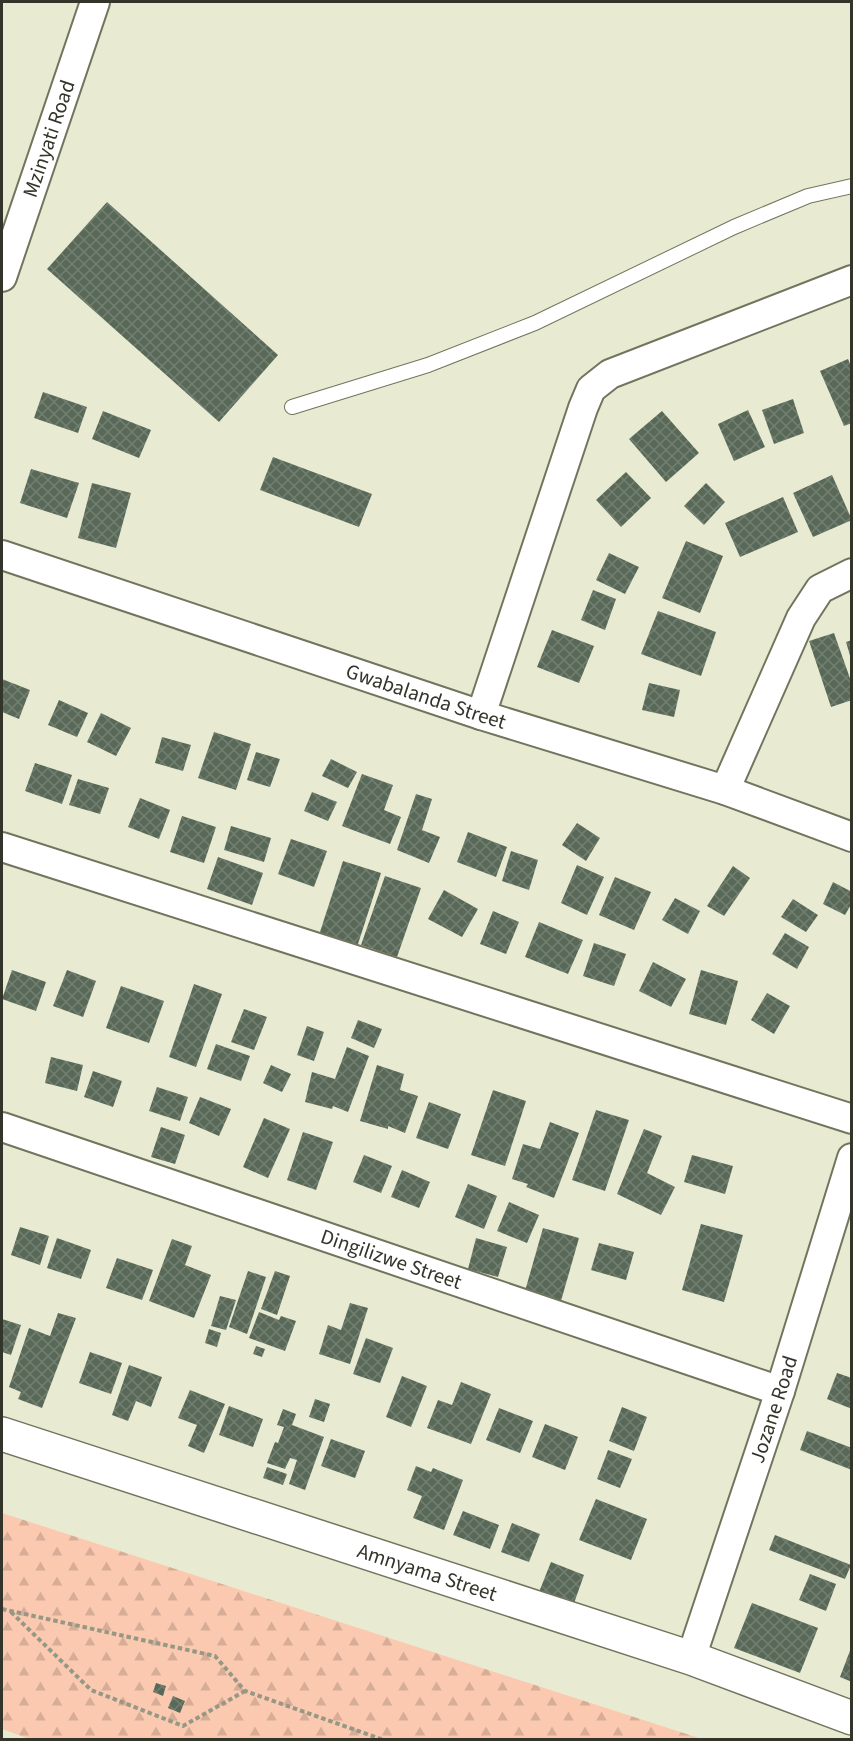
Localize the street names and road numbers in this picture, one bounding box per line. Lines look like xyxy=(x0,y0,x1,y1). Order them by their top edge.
street label: Mzinyati Road xyxy=(15,76,83,201)
street label: Gwabalanda Street xyxy=(342,656,510,737)
street label: Dingilizwe Street xyxy=(317,1221,466,1297)
street label: Jozane Road xyxy=(742,1352,805,1467)
street label: Amnyama Street xyxy=(353,1535,501,1609)

